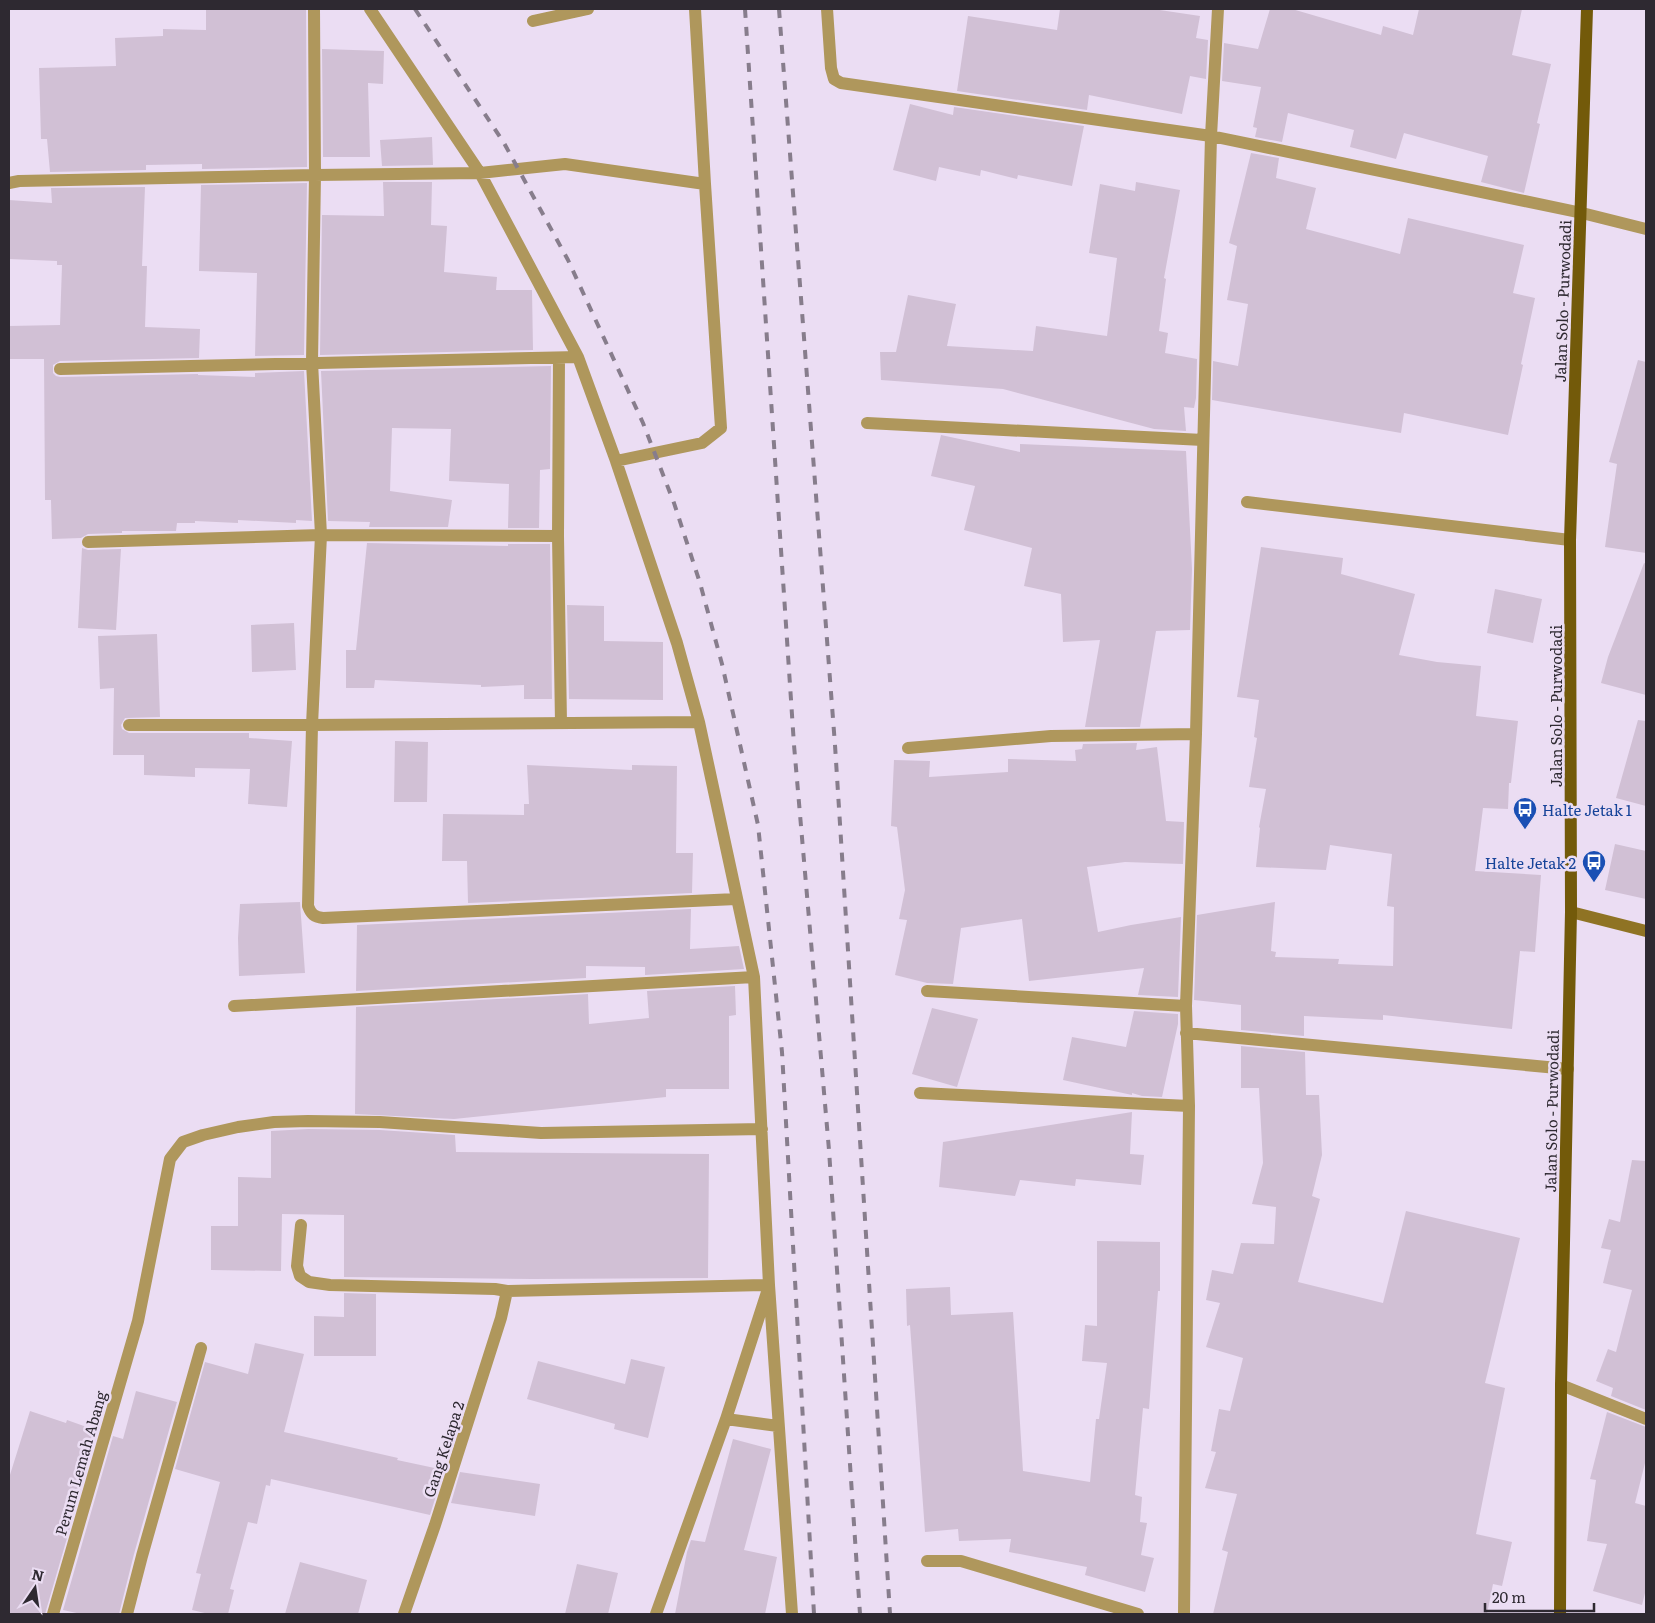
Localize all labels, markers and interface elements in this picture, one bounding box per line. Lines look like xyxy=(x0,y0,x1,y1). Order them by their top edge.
street label: Jalan Solo - Purwodadi xyxy=(1548,219,1576,383)
street label: Jalan Solo - Purwodadi xyxy=(1544,625,1567,787)
bus stop icon: Halte Jetak 1 xyxy=(1512,796,1538,830)
place label: Halte Jetak 1 xyxy=(1542,798,1632,821)
bus stop icon: Halte Jetak 2 xyxy=(1581,849,1607,883)
place label: Halte Jetak 2 xyxy=(1485,851,1576,874)
street label: Jalan Solo - Purwodadi xyxy=(1538,1029,1564,1193)
street label: Perum Lemah Abang xyxy=(48,1387,112,1538)
street label: Gang Kelapa 2 xyxy=(417,1398,470,1500)
north arrow xyxy=(10,1563,60,1613)
text: N xyxy=(30,1563,46,1585)
scale bar xyxy=(1485,1580,1594,1612)
text: 20 m xyxy=(1492,1585,1526,1608)

